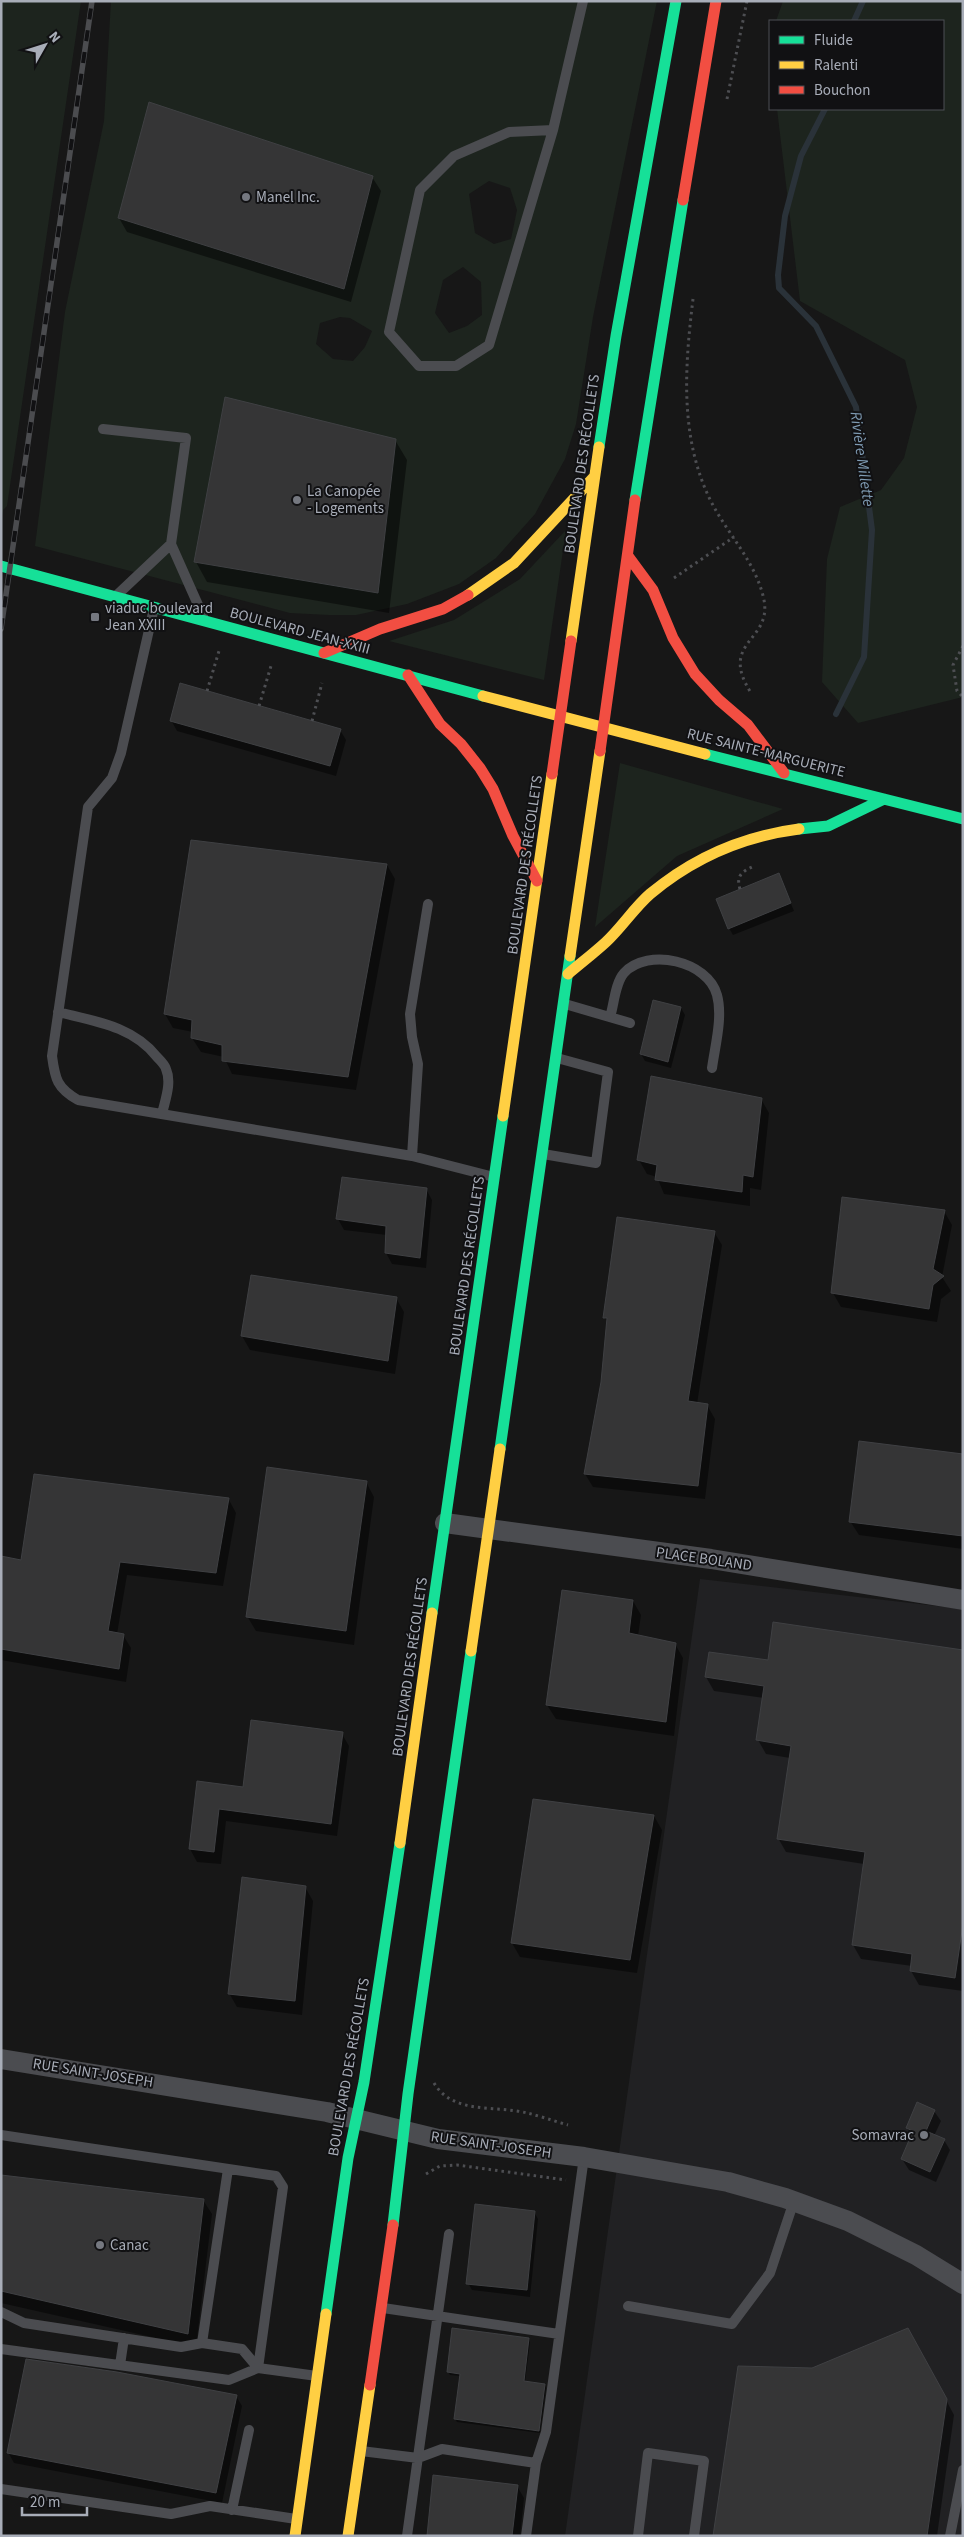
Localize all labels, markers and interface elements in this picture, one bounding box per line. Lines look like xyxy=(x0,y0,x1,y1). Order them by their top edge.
north arrow xyxy=(20,20,70,70)
legend xyxy=(769,20,944,110)
text: N xyxy=(44,28,65,47)
text: Fluide xyxy=(814,30,853,51)
text: Ralenti xyxy=(814,55,858,76)
text: Bouchon xyxy=(814,80,870,101)
place label: Manel Inc. xyxy=(256,187,320,208)
marker: Manel Inc. xyxy=(240,191,252,203)
street label: BOULEVARD DES RÉCOLLETS xyxy=(559,373,605,555)
water label: Rivière Millette xyxy=(844,410,880,508)
place label: La Canopée - Logements xyxy=(307,481,384,519)
marker: La Canopée - Logements xyxy=(291,494,303,506)
place label: viaduc boulevard Jean XXIII xyxy=(105,598,213,636)
street label: BOULEVARD JEAN-XXIII xyxy=(227,602,373,660)
marker: viaduc boulevard Jean XXIII xyxy=(89,611,101,623)
street label: RUE SAINTE-MARGUERITE xyxy=(685,723,847,783)
street label: BOULEVARD DES RÉCOLLETS xyxy=(502,774,548,956)
street label: BOULEVARD DES RÉCOLLETS xyxy=(444,1175,490,1357)
street label: PLACE BOLAND xyxy=(655,1542,753,1576)
street label: BOULEVARD DES RÉCOLLETS xyxy=(387,1576,433,1758)
street label: BOULEVARD DES RÉCOLLETS xyxy=(323,1976,375,2158)
street label: RUE SAINT-JOSEPH xyxy=(31,2053,155,2093)
place label: Somavrac xyxy=(852,2125,914,2146)
street label: RUE SAINT-JOSEPH xyxy=(429,2126,553,2164)
marker: Somavrac xyxy=(918,2129,930,2141)
place label: Canac xyxy=(110,2235,149,2256)
marker: Canac xyxy=(94,2239,106,2251)
scale bar xyxy=(22,2484,88,2516)
text: 20 m xyxy=(30,2492,60,2513)

